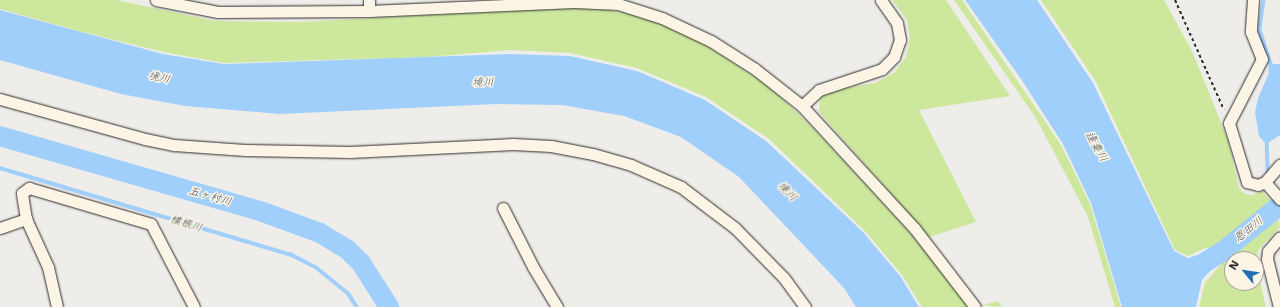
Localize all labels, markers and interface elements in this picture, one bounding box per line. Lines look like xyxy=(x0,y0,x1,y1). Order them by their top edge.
water label: 境川 xyxy=(147,69,171,87)
water label: 境川 xyxy=(472,76,494,90)
water label: 逢妻川 xyxy=(1082,129,1110,165)
water label: 境川 xyxy=(775,180,799,204)
water label: 五ヶ村川 xyxy=(187,185,233,209)
water label: 横根川 xyxy=(168,213,204,235)
water label: 恩田川 xyxy=(1232,214,1266,246)
north arrow xyxy=(1224,251,1264,291)
text: N xyxy=(1225,258,1243,273)

